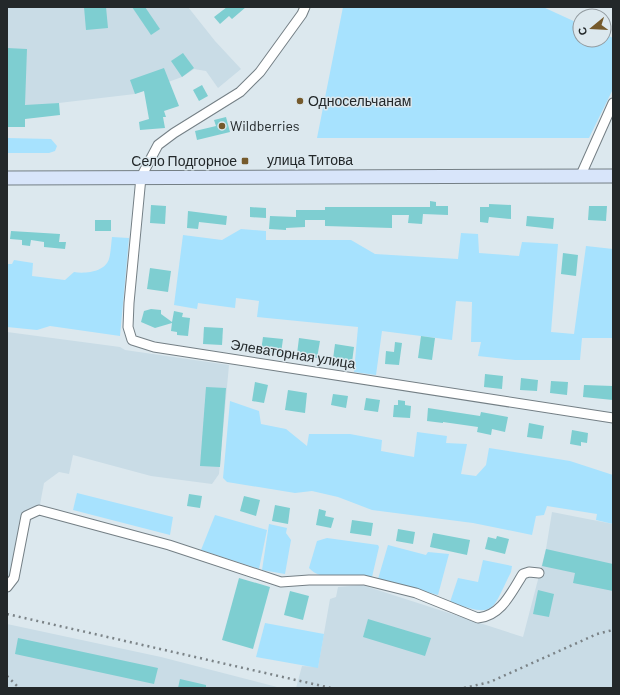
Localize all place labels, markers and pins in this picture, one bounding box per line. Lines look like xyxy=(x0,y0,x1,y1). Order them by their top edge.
place label: Односельчанам xyxy=(308,92,411,109)
marker: Односельчанам xyxy=(295,96,305,106)
place label: Wildberries xyxy=(230,117,300,134)
marker: Wildberries xyxy=(217,121,227,131)
place label: Село Подгорное xyxy=(131,152,237,169)
marker: Село Подгорное xyxy=(240,156,250,166)

